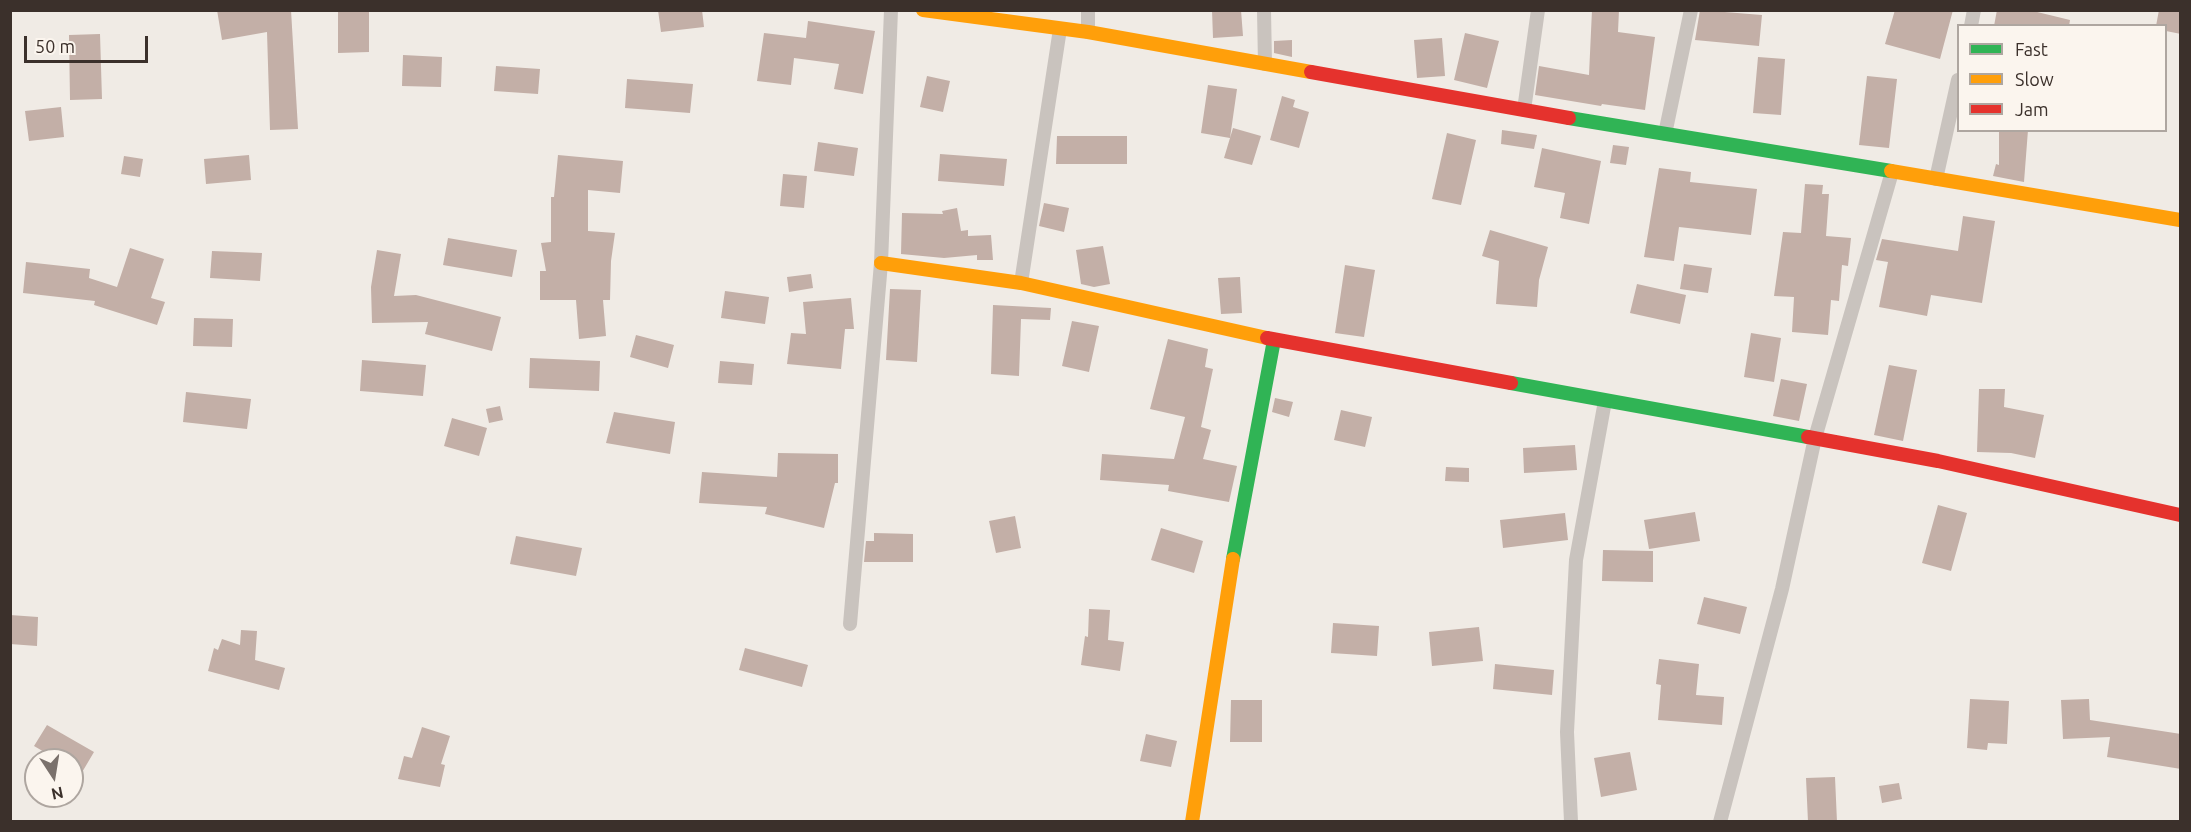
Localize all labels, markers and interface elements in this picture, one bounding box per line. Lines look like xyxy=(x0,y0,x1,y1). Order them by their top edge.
scale bar xyxy=(27,24,152,62)
legend xyxy=(1957,24,2167,132)
text: 50 m xyxy=(35,36,75,56)
text: Fast xyxy=(2015,39,2048,59)
text: Slow xyxy=(2015,69,2054,89)
text: Jam xyxy=(2015,99,2049,119)
north arrow xyxy=(24,748,84,808)
text: N xyxy=(50,784,65,804)

